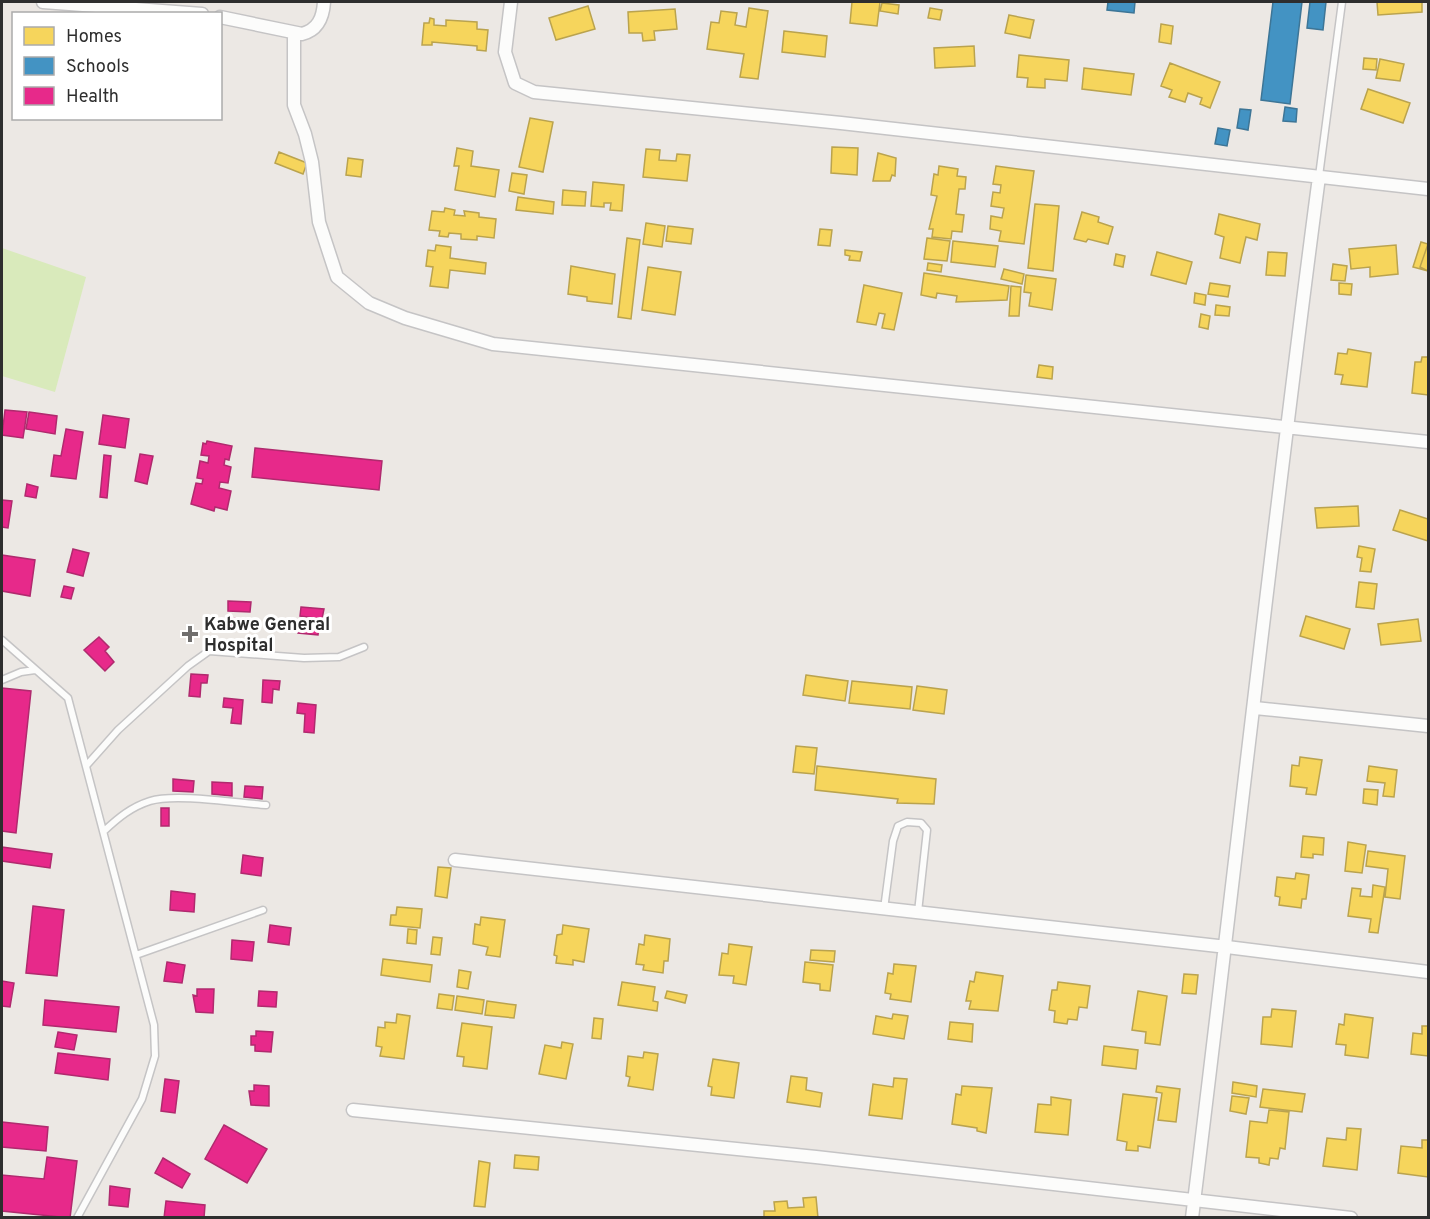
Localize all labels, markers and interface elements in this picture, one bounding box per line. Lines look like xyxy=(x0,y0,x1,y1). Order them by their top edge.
legend xyxy=(12,12,222,120)
text: Homes xyxy=(66,26,122,49)
text: Schools xyxy=(66,56,129,79)
text: Health xyxy=(66,86,119,109)
place label: Kabwe General Hospital xyxy=(204,614,330,658)
marker: Kabwe General Hospital xyxy=(181,625,199,643)

